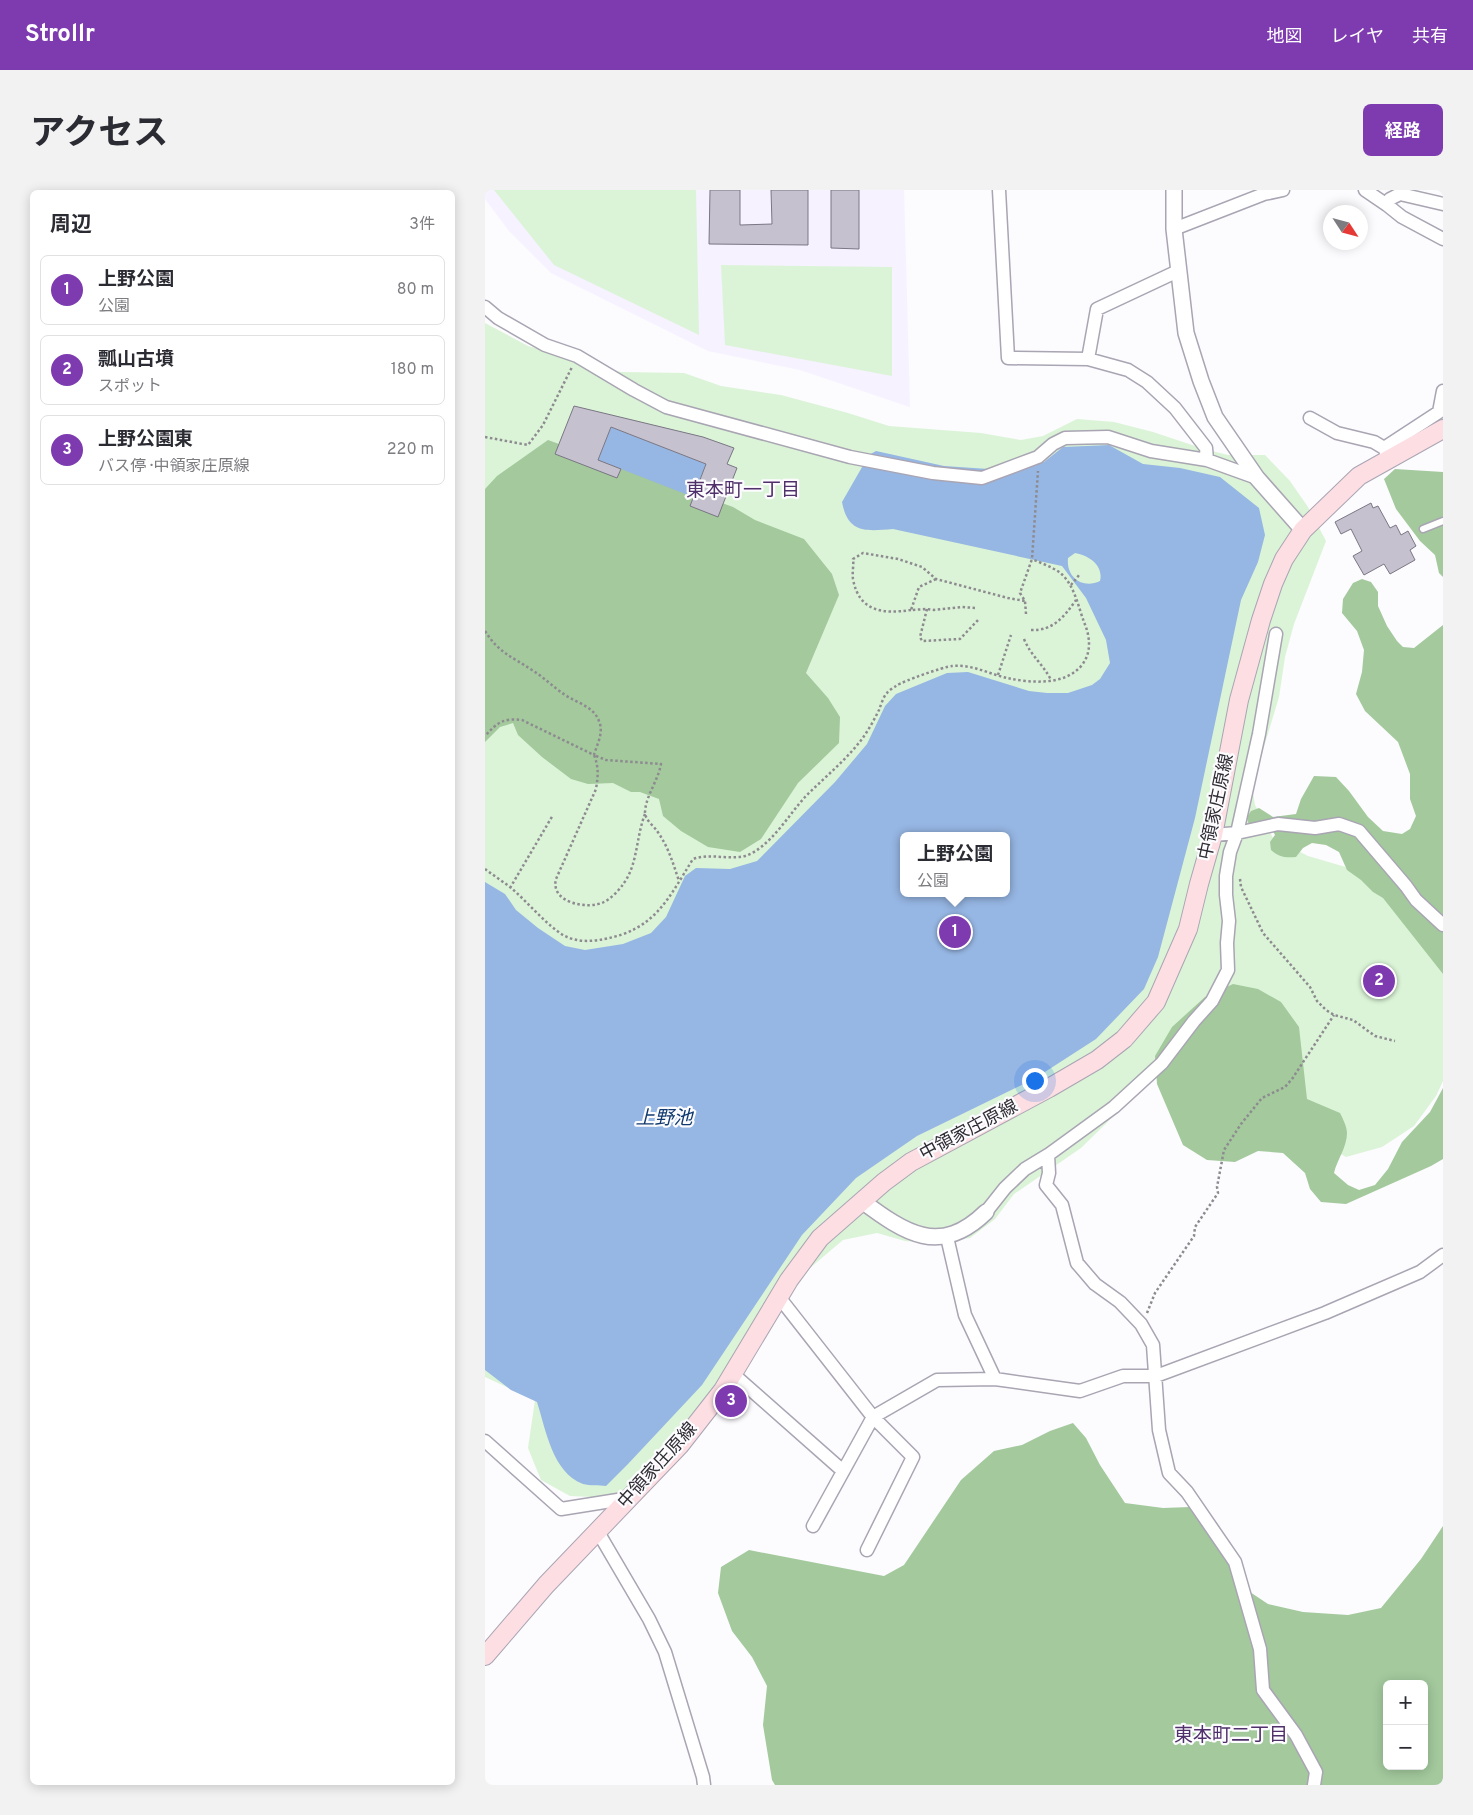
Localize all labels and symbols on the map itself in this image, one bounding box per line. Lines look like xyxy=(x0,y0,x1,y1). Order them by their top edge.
north arrow xyxy=(1323,205,1368,250)
district label: 東本町一丁目 xyxy=(686,479,800,503)
street label: 中領家庄原線 xyxy=(1195,752,1239,862)
pin: 1 xyxy=(939,913,971,951)
pin: 2 xyxy=(1363,962,1395,1000)
your location xyxy=(1022,1068,1048,1094)
street label: 中領家庄原線 xyxy=(916,1095,1022,1167)
water label: 上野池 xyxy=(635,1107,694,1131)
pin: 3 xyxy=(715,1382,747,1420)
street label: 中領家庄原線 xyxy=(613,1418,703,1514)
district label: 東本町二丁目 xyxy=(1174,1724,1288,1748)

